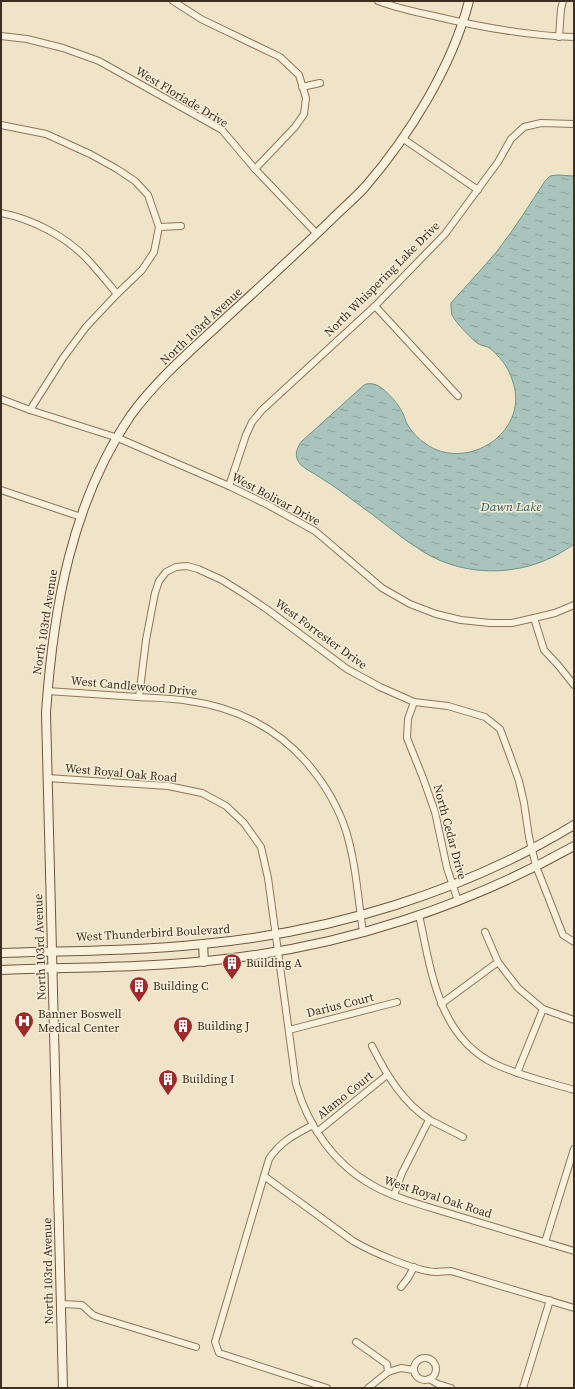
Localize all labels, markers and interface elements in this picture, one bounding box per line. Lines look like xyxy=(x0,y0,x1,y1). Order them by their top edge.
street label: West Floriade Drive xyxy=(133,63,231,131)
street label: North Whispering Lake Drive xyxy=(321,218,443,340)
street label: North 103rd Avenue xyxy=(157,284,245,368)
street label: West Bolivar Drive xyxy=(229,469,323,529)
water label: Dawn Lake xyxy=(480,498,542,515)
street label: North 103rd Avenue xyxy=(29,568,61,676)
street label: West Forrester Drive xyxy=(272,595,370,673)
street label: West Candlewood Drive xyxy=(70,673,198,699)
street label: West Royal Oak Road xyxy=(64,760,178,786)
street label: North Cedar Drive xyxy=(430,783,470,881)
street label: North 103rd Avenue xyxy=(30,894,50,1000)
street label: West Thunderbird Boulevard xyxy=(76,921,231,945)
building icon: Building A xyxy=(221,952,243,980)
place label: Building A xyxy=(246,955,302,971)
building icon: Building C xyxy=(128,975,150,1003)
place label: Building C xyxy=(153,978,209,994)
street label: Darius Court xyxy=(305,989,375,1021)
place label: Banner Boswell Medical Center xyxy=(38,1006,122,1036)
hospital icon: Banner Boswell Medical Center xyxy=(13,1010,35,1038)
building icon: Building J xyxy=(172,1015,194,1043)
place label: Building J xyxy=(197,1018,250,1034)
street label: Alamo Court xyxy=(314,1067,376,1123)
building icon: Building I xyxy=(157,1068,179,1096)
place label: Building I xyxy=(182,1071,235,1087)
street label: West Royal Oak Road xyxy=(382,1172,494,1222)
street label: North 103rd Avenue xyxy=(39,1218,57,1324)

